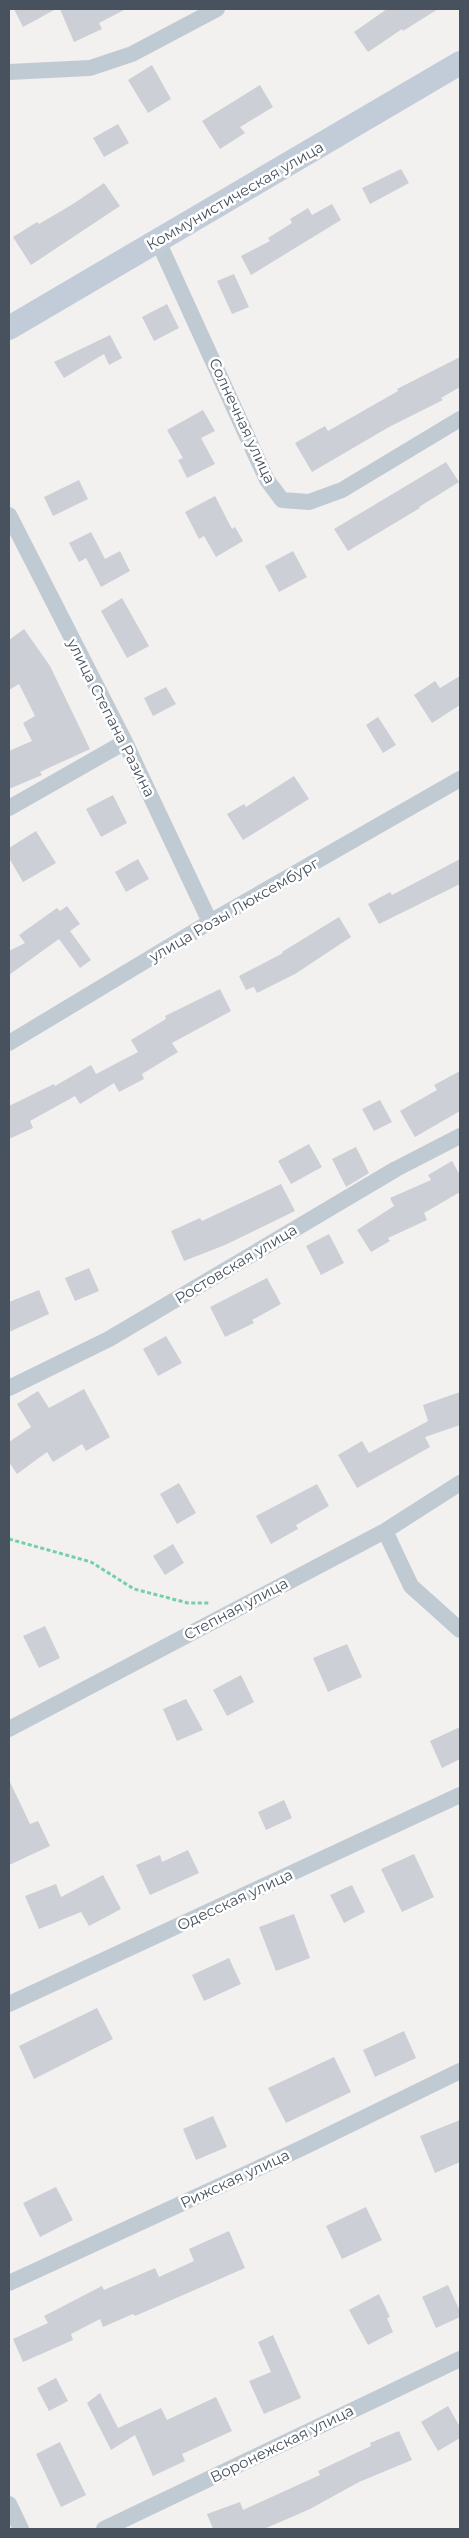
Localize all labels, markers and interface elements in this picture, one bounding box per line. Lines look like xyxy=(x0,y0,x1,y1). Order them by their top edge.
street label: Коммунистическая улица xyxy=(143,137,327,254)
street label: Солнечная улица xyxy=(205,355,280,487)
street label: улица Степана Разина xyxy=(63,634,160,800)
street label: улица Розы Люксембург xyxy=(145,853,323,966)
street label: Ростовская улица xyxy=(171,1220,300,1308)
street label: Степная улица xyxy=(180,1573,291,1644)
street label: Одесская улица xyxy=(174,1864,296,1935)
street label: Рижская улица xyxy=(177,2145,292,2212)
street label: Воронежская улица xyxy=(207,2400,357,2487)

